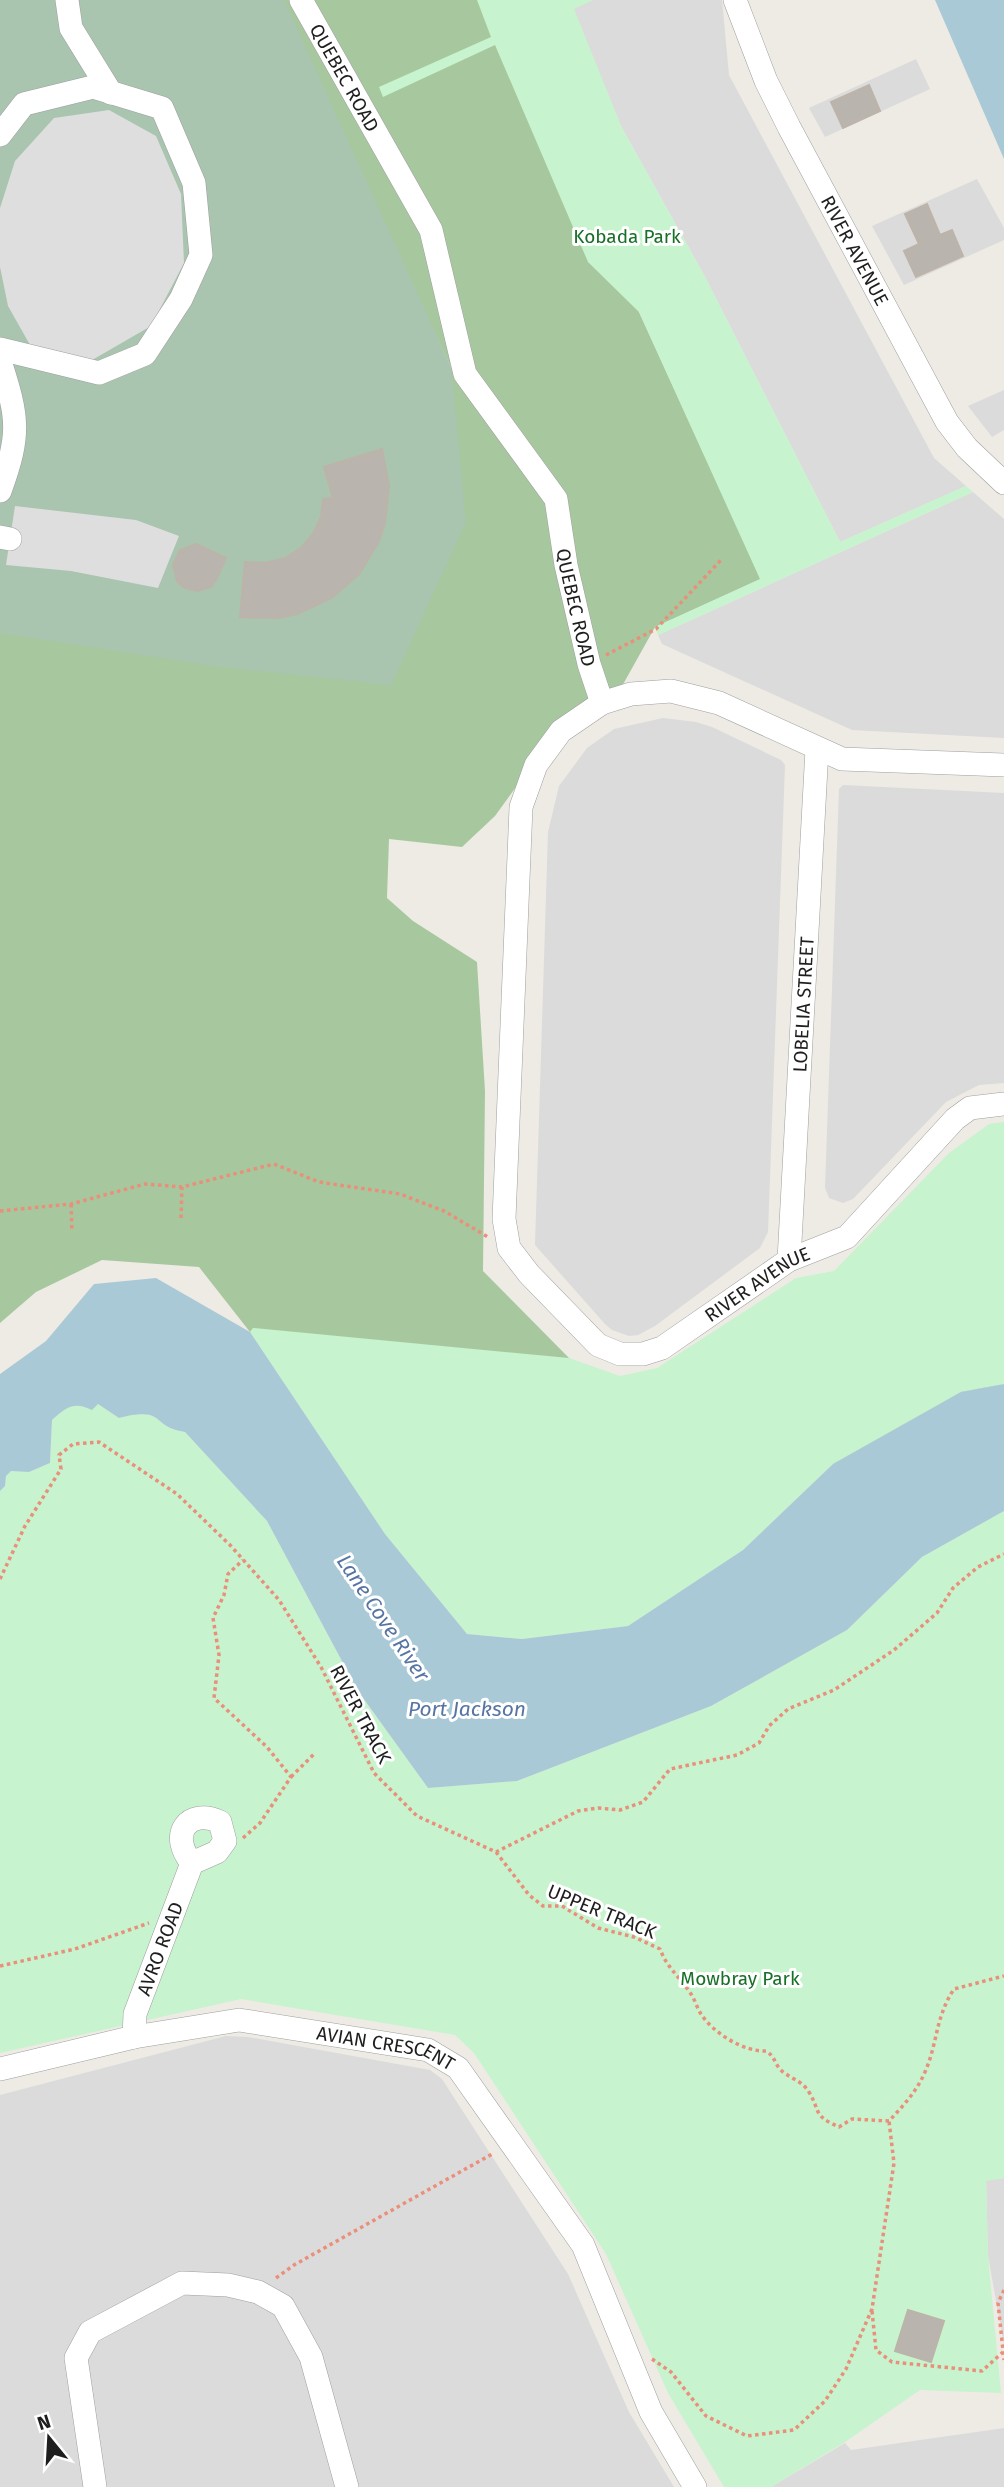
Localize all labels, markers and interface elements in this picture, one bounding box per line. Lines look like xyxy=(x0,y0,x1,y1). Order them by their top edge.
street label: QUEBEC ROAD xyxy=(305,20,384,136)
street label: RIVER AVENUE xyxy=(816,192,893,309)
park label: Kobada Park xyxy=(573,225,681,248)
street label: QUEBEC ROAD xyxy=(552,547,600,669)
street label: LOBELIA STREET xyxy=(788,936,819,1073)
street label: RIVER AVENUE xyxy=(700,1242,813,1327)
water label: Lane Cove River xyxy=(331,1550,436,1687)
street label: RIVER TRACK xyxy=(325,1661,396,1768)
water label: Port Jackson xyxy=(408,1696,526,1722)
street label: UPPER TRACK xyxy=(544,1879,660,1944)
street label: AVRO ROAD xyxy=(132,1899,188,1999)
park label: Mowbray Park xyxy=(680,1967,800,1990)
street label: AVIAN CRESCENT xyxy=(315,2022,459,2076)
north arrow xyxy=(14,2403,84,2473)
text: N xyxy=(34,2409,53,2435)

